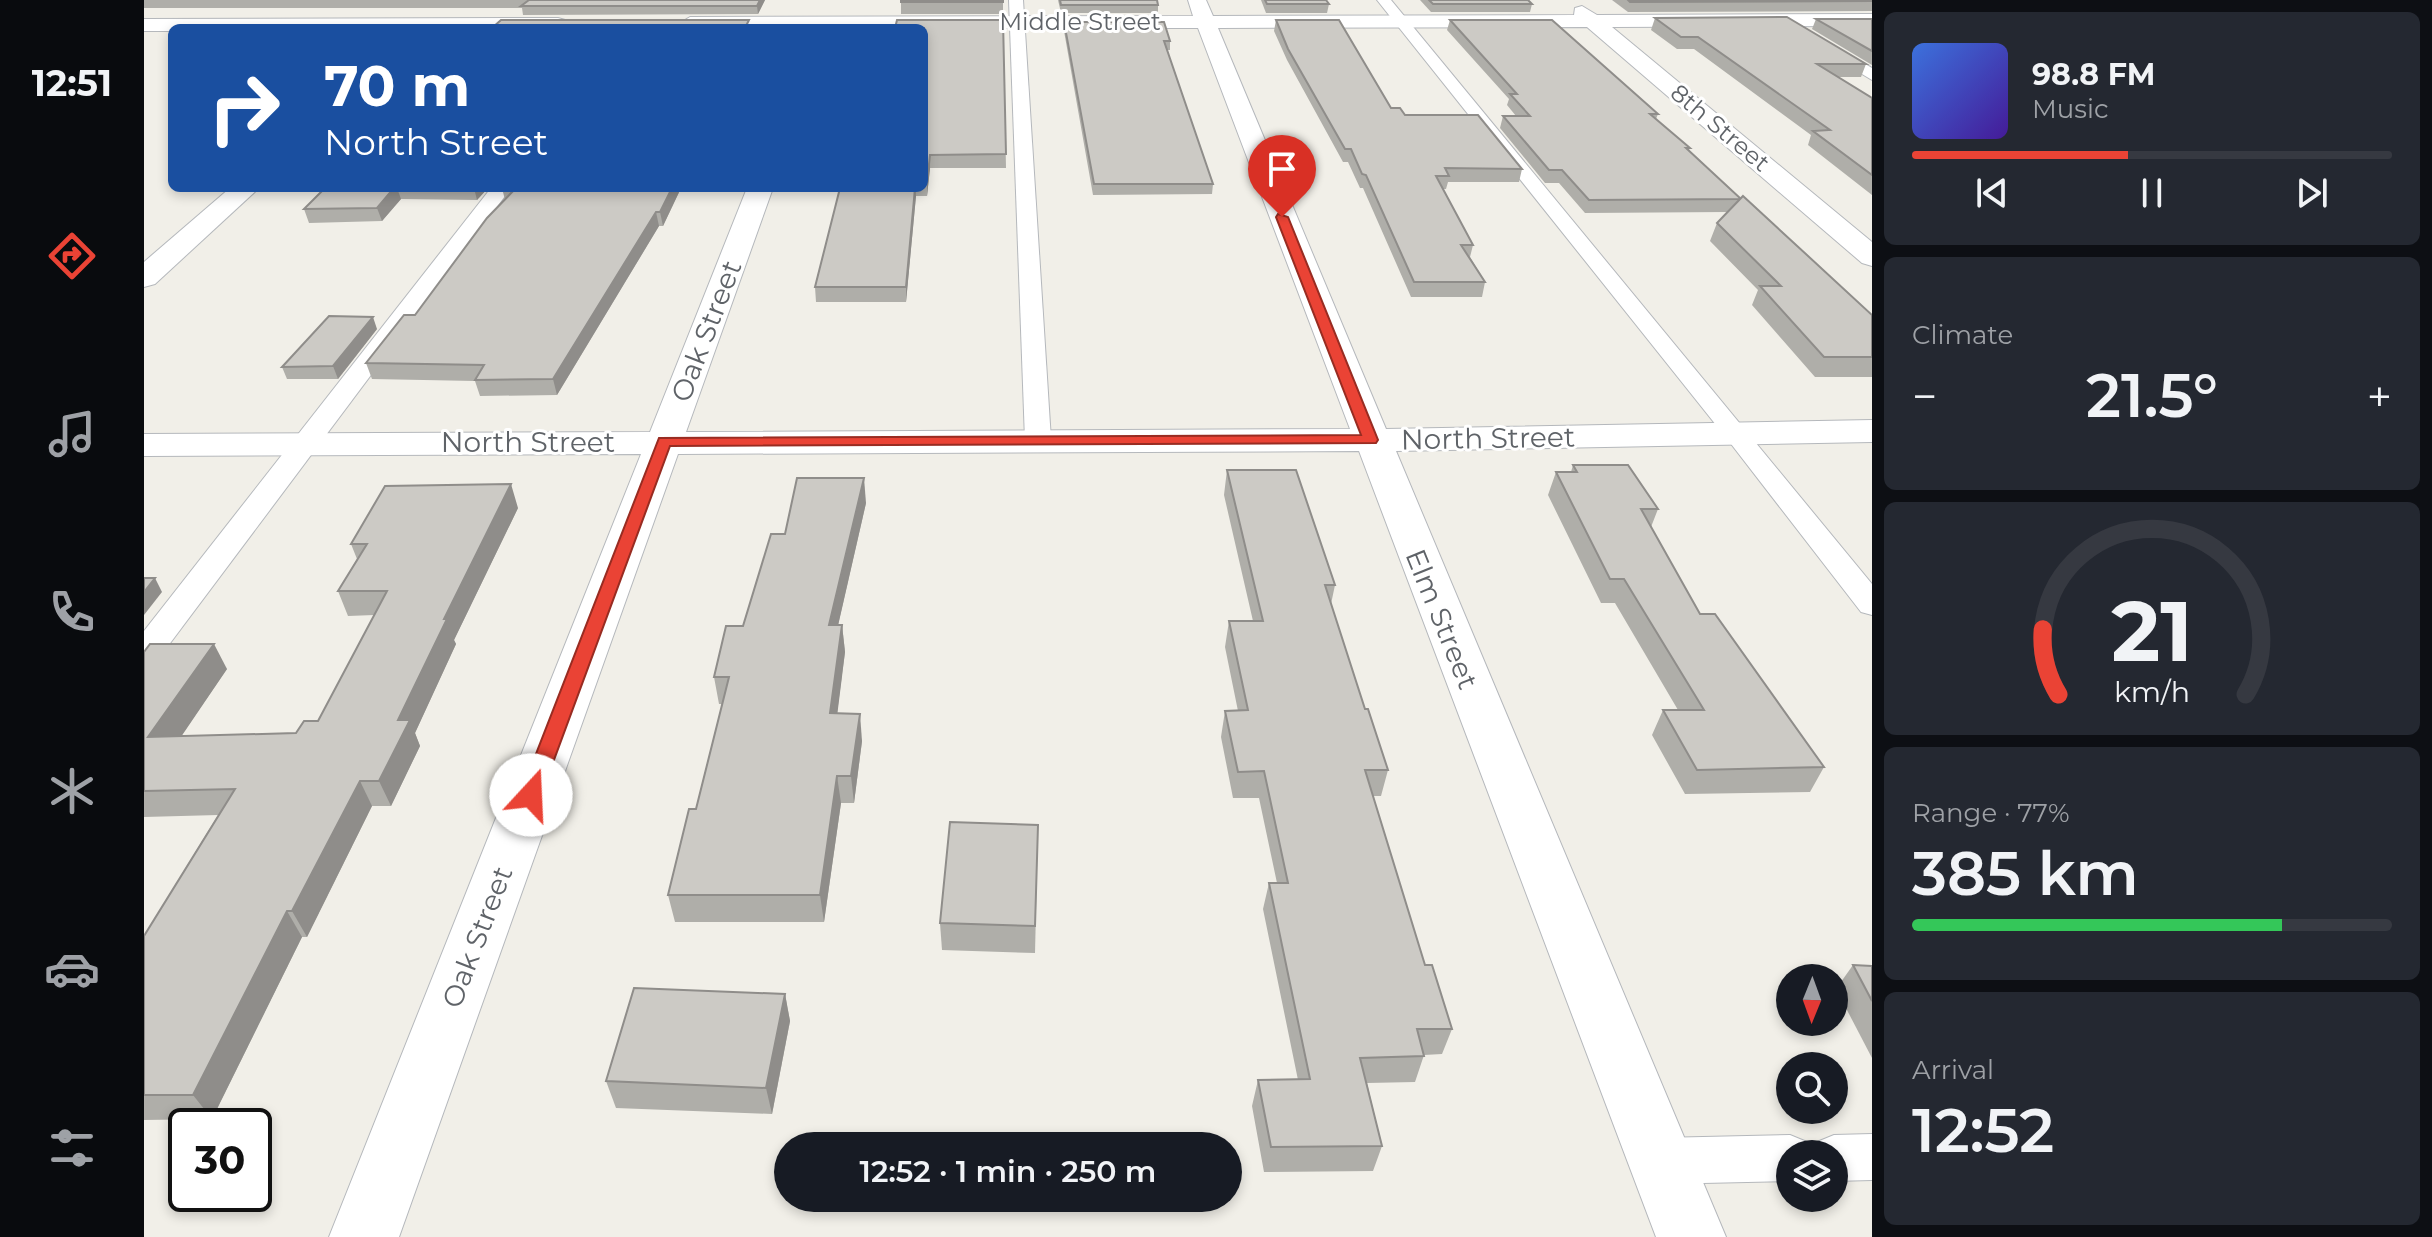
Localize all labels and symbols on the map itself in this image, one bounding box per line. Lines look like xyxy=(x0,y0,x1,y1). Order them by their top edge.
street label: Middle Street xyxy=(999,7,1161,36)
street label: 8th Street xyxy=(1665,78,1776,177)
pin xyxy=(1248,135,1316,217)
street label: Oak Street xyxy=(663,255,749,407)
street label: North Street xyxy=(1401,419,1575,457)
street label: North Street xyxy=(441,425,615,459)
street label: Elm Street xyxy=(1399,544,1485,694)
position arrow xyxy=(489,753,573,837)
street label: Oak Street xyxy=(434,861,520,1013)
north arrow xyxy=(1776,964,1848,1036)
speed limit sign: 30 xyxy=(168,1108,272,1212)

